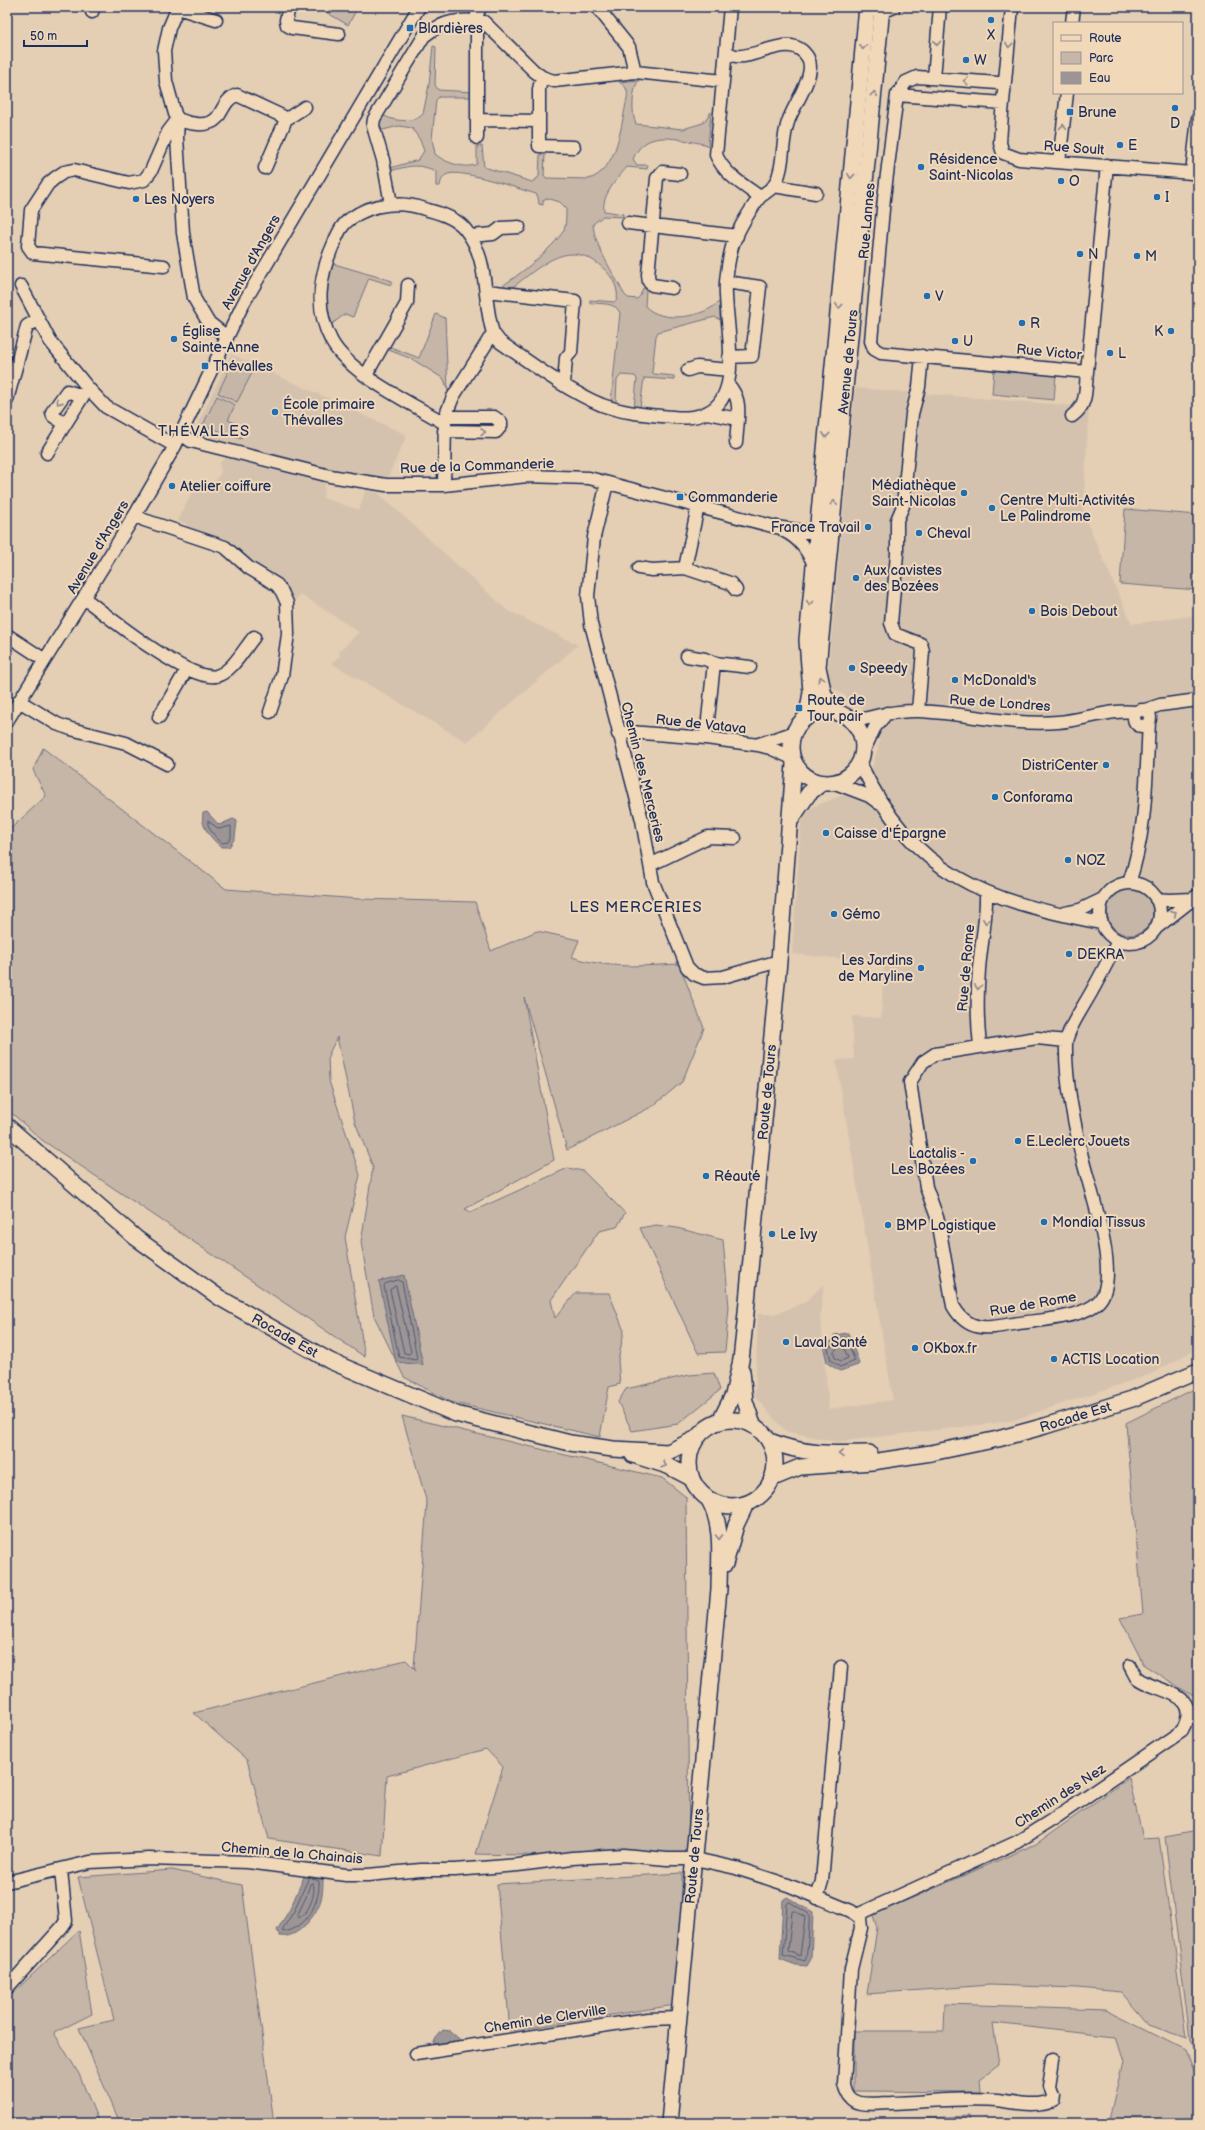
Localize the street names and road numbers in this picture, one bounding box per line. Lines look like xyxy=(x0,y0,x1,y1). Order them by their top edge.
street label: Rue Soult xyxy=(1043,137,1106,159)
street label: Rue Lannes xyxy=(855,182,879,260)
street label: Avenue d'Angers xyxy=(218,212,284,312)
street label: Avenue de Tours xyxy=(834,309,861,415)
street label: Rue Victor xyxy=(1016,341,1083,363)
street label: Rue de la Commanderie xyxy=(399,455,555,477)
street label: Avenue d'Angers xyxy=(63,497,133,597)
street label: Rue de Londres xyxy=(949,691,1051,715)
street label: Chemin des Merceries xyxy=(617,700,669,844)
street label: Rue de Vatava xyxy=(655,711,747,737)
street label: Rue de Rome xyxy=(954,924,978,1012)
street label: Route de Tours xyxy=(754,1044,780,1141)
street label: Rue de Rome xyxy=(988,1288,1078,1320)
street label: Rocade Est xyxy=(249,1309,322,1361)
street label: Rocade Est xyxy=(1038,1397,1114,1436)
street label: Chemin des Nez xyxy=(1011,1760,1109,1832)
street label: Route de Tours xyxy=(681,1808,707,1905)
street label: Chemin de la Chainais xyxy=(220,1838,364,1868)
street label: Chemin de Clerville xyxy=(483,2001,607,2037)

